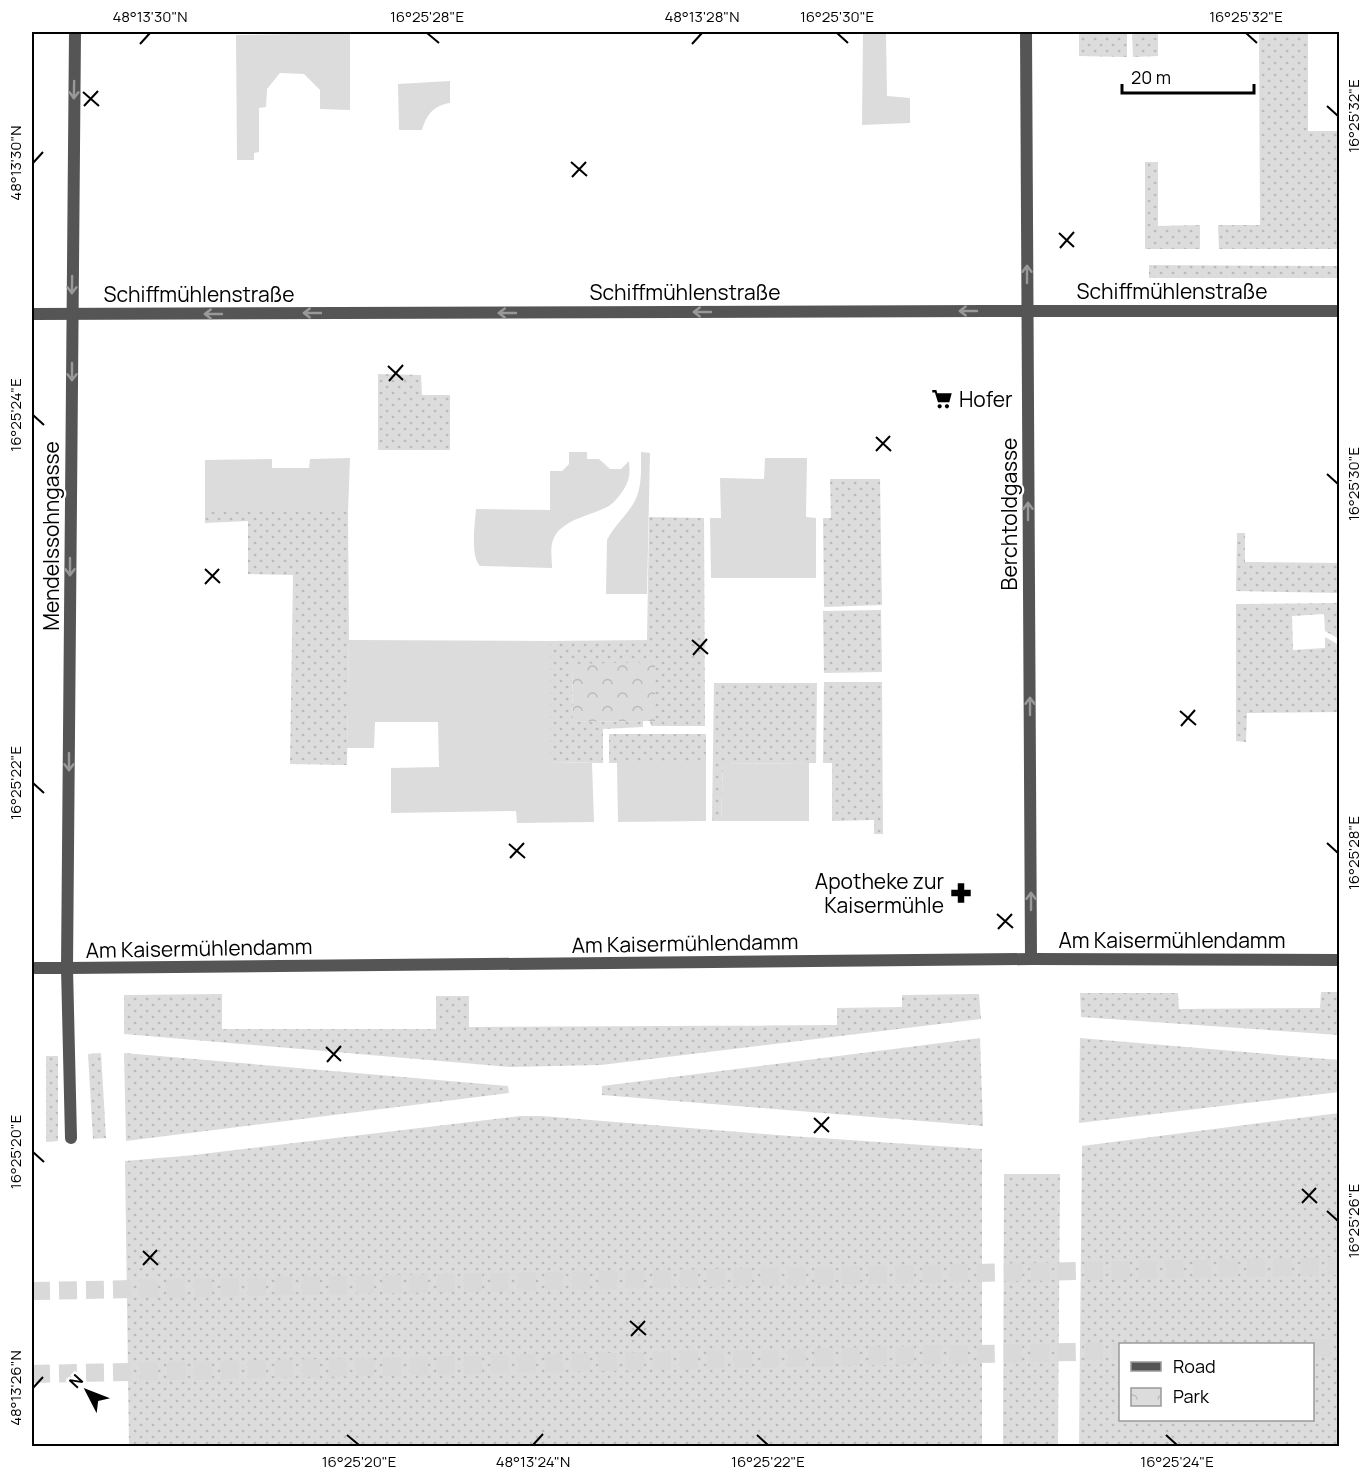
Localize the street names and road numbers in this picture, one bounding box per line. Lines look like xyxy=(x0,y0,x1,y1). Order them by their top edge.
street label: Schiffmühlenstraße xyxy=(1076,277,1268,305)
street label: Schiffmühlenstraße xyxy=(589,278,781,306)
street label: Schiffmühlenstraße xyxy=(103,280,295,308)
street label: Berchtoldgasse xyxy=(995,438,1023,590)
street label: Mendelssohngasse xyxy=(37,441,65,631)
street label: Am Kaisermühlendamm xyxy=(1059,926,1285,954)
street label: Am Kaisermühlendamm xyxy=(571,927,799,959)
street label: Am Kaisermühlendamm xyxy=(85,932,313,964)

